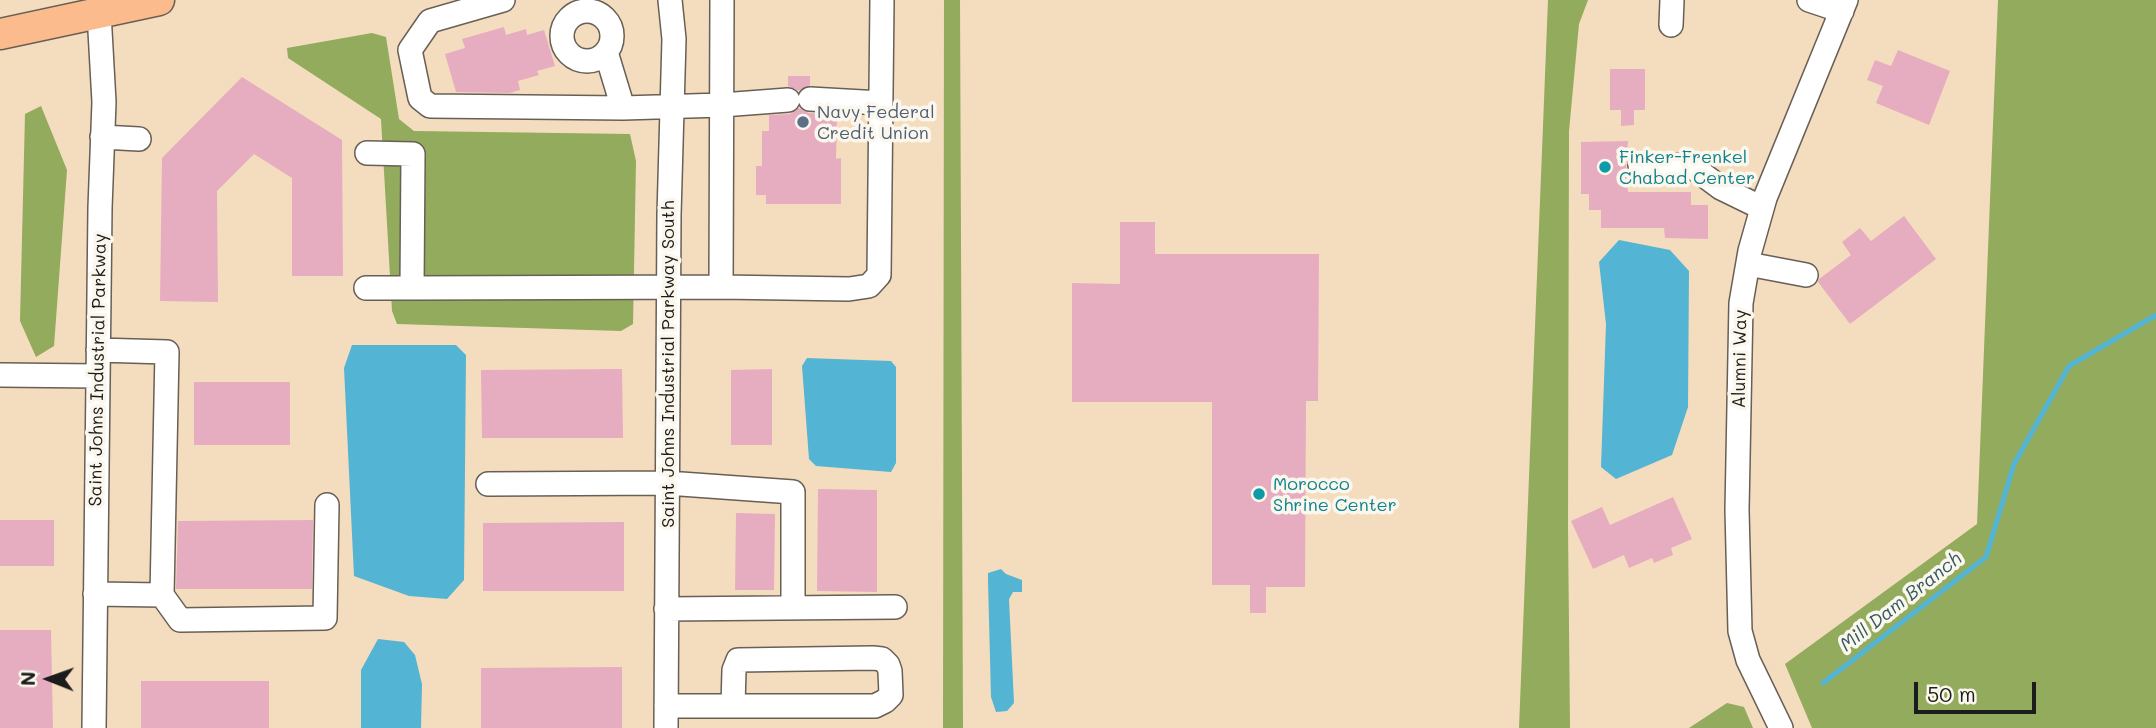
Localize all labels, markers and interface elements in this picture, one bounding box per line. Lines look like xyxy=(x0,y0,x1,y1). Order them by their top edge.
place label: Navy Federal Credit Union xyxy=(817,101,935,144)
marker: Navy Federal Credit Union xyxy=(795,114,811,130)
place label: Finker-Frenkel Chabad Center xyxy=(1619,146,1755,188)
marker: Finker-Frenkel Chabad Center xyxy=(1597,159,1613,175)
street label: Saint Johns Industrial Parkway South xyxy=(657,200,679,528)
street label: Saint Johns Industrial Parkway xyxy=(85,233,111,507)
street label: Alumni Way xyxy=(1728,309,1752,409)
place label: Morocco Shrine Center xyxy=(1273,473,1397,516)
marker: Morocco Shrine Center xyxy=(1251,486,1267,502)
water label: Mill Dam Branch xyxy=(1836,547,1966,657)
north arrow xyxy=(14,644,84,714)
scale bar xyxy=(1918,668,2040,712)
text: N xyxy=(15,671,40,686)
text: 50 m xyxy=(1927,680,1976,707)

